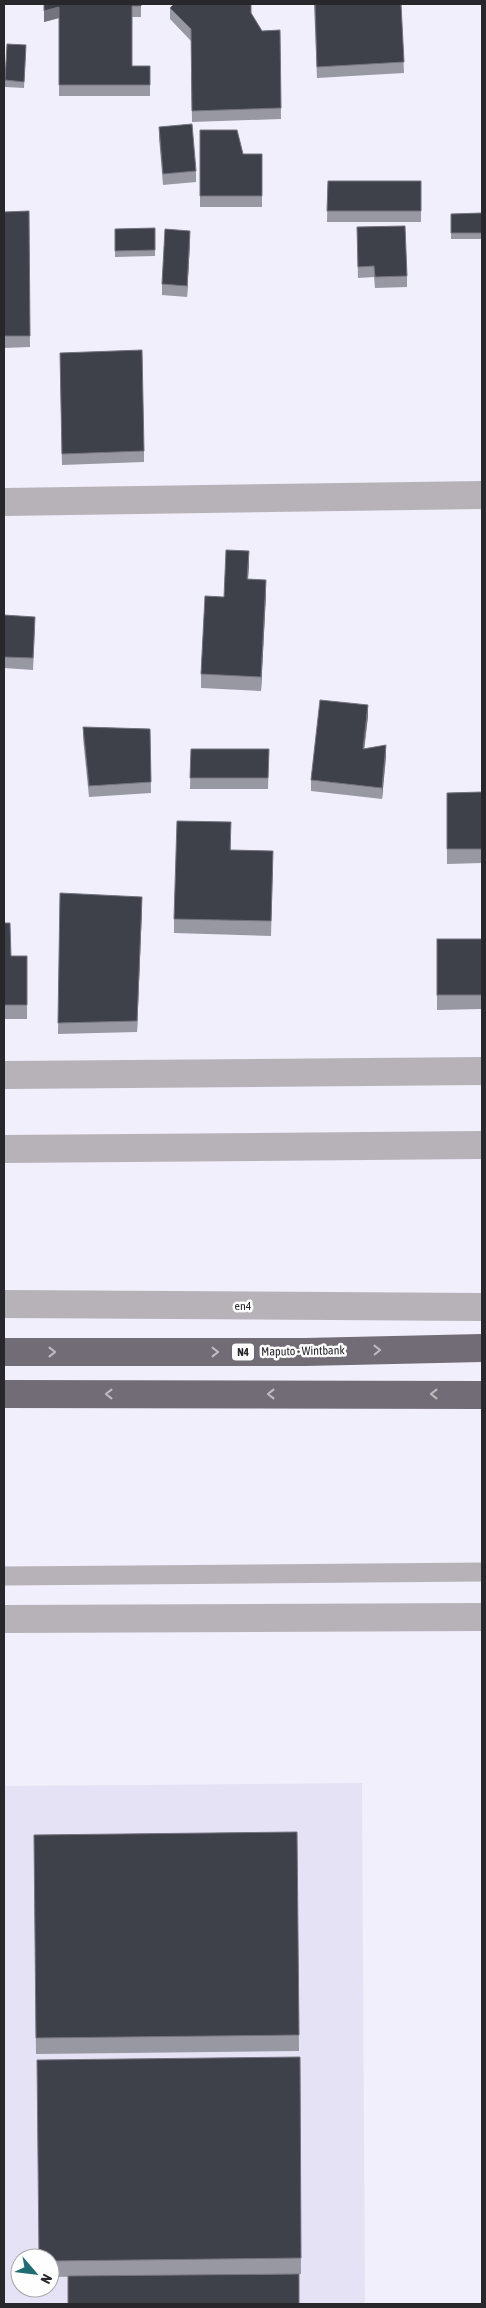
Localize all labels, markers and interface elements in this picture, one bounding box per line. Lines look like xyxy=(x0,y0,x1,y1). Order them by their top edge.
street label: en4 xyxy=(235,1299,252,1313)
street label: Maputo - Wintbank xyxy=(261,1343,346,1359)
road number: N4 xyxy=(232,1344,254,1360)
one-way arrow xyxy=(374,1345,382,1356)
one-way arrow xyxy=(49,1347,57,1357)
one-way arrow xyxy=(212,1347,219,1357)
one-way arrow xyxy=(104,1389,112,1399)
one-way arrow xyxy=(267,1389,274,1399)
one-way arrow xyxy=(429,1389,437,1399)
north arrow xyxy=(10,2248,60,2298)
text: N xyxy=(37,2272,55,2287)

